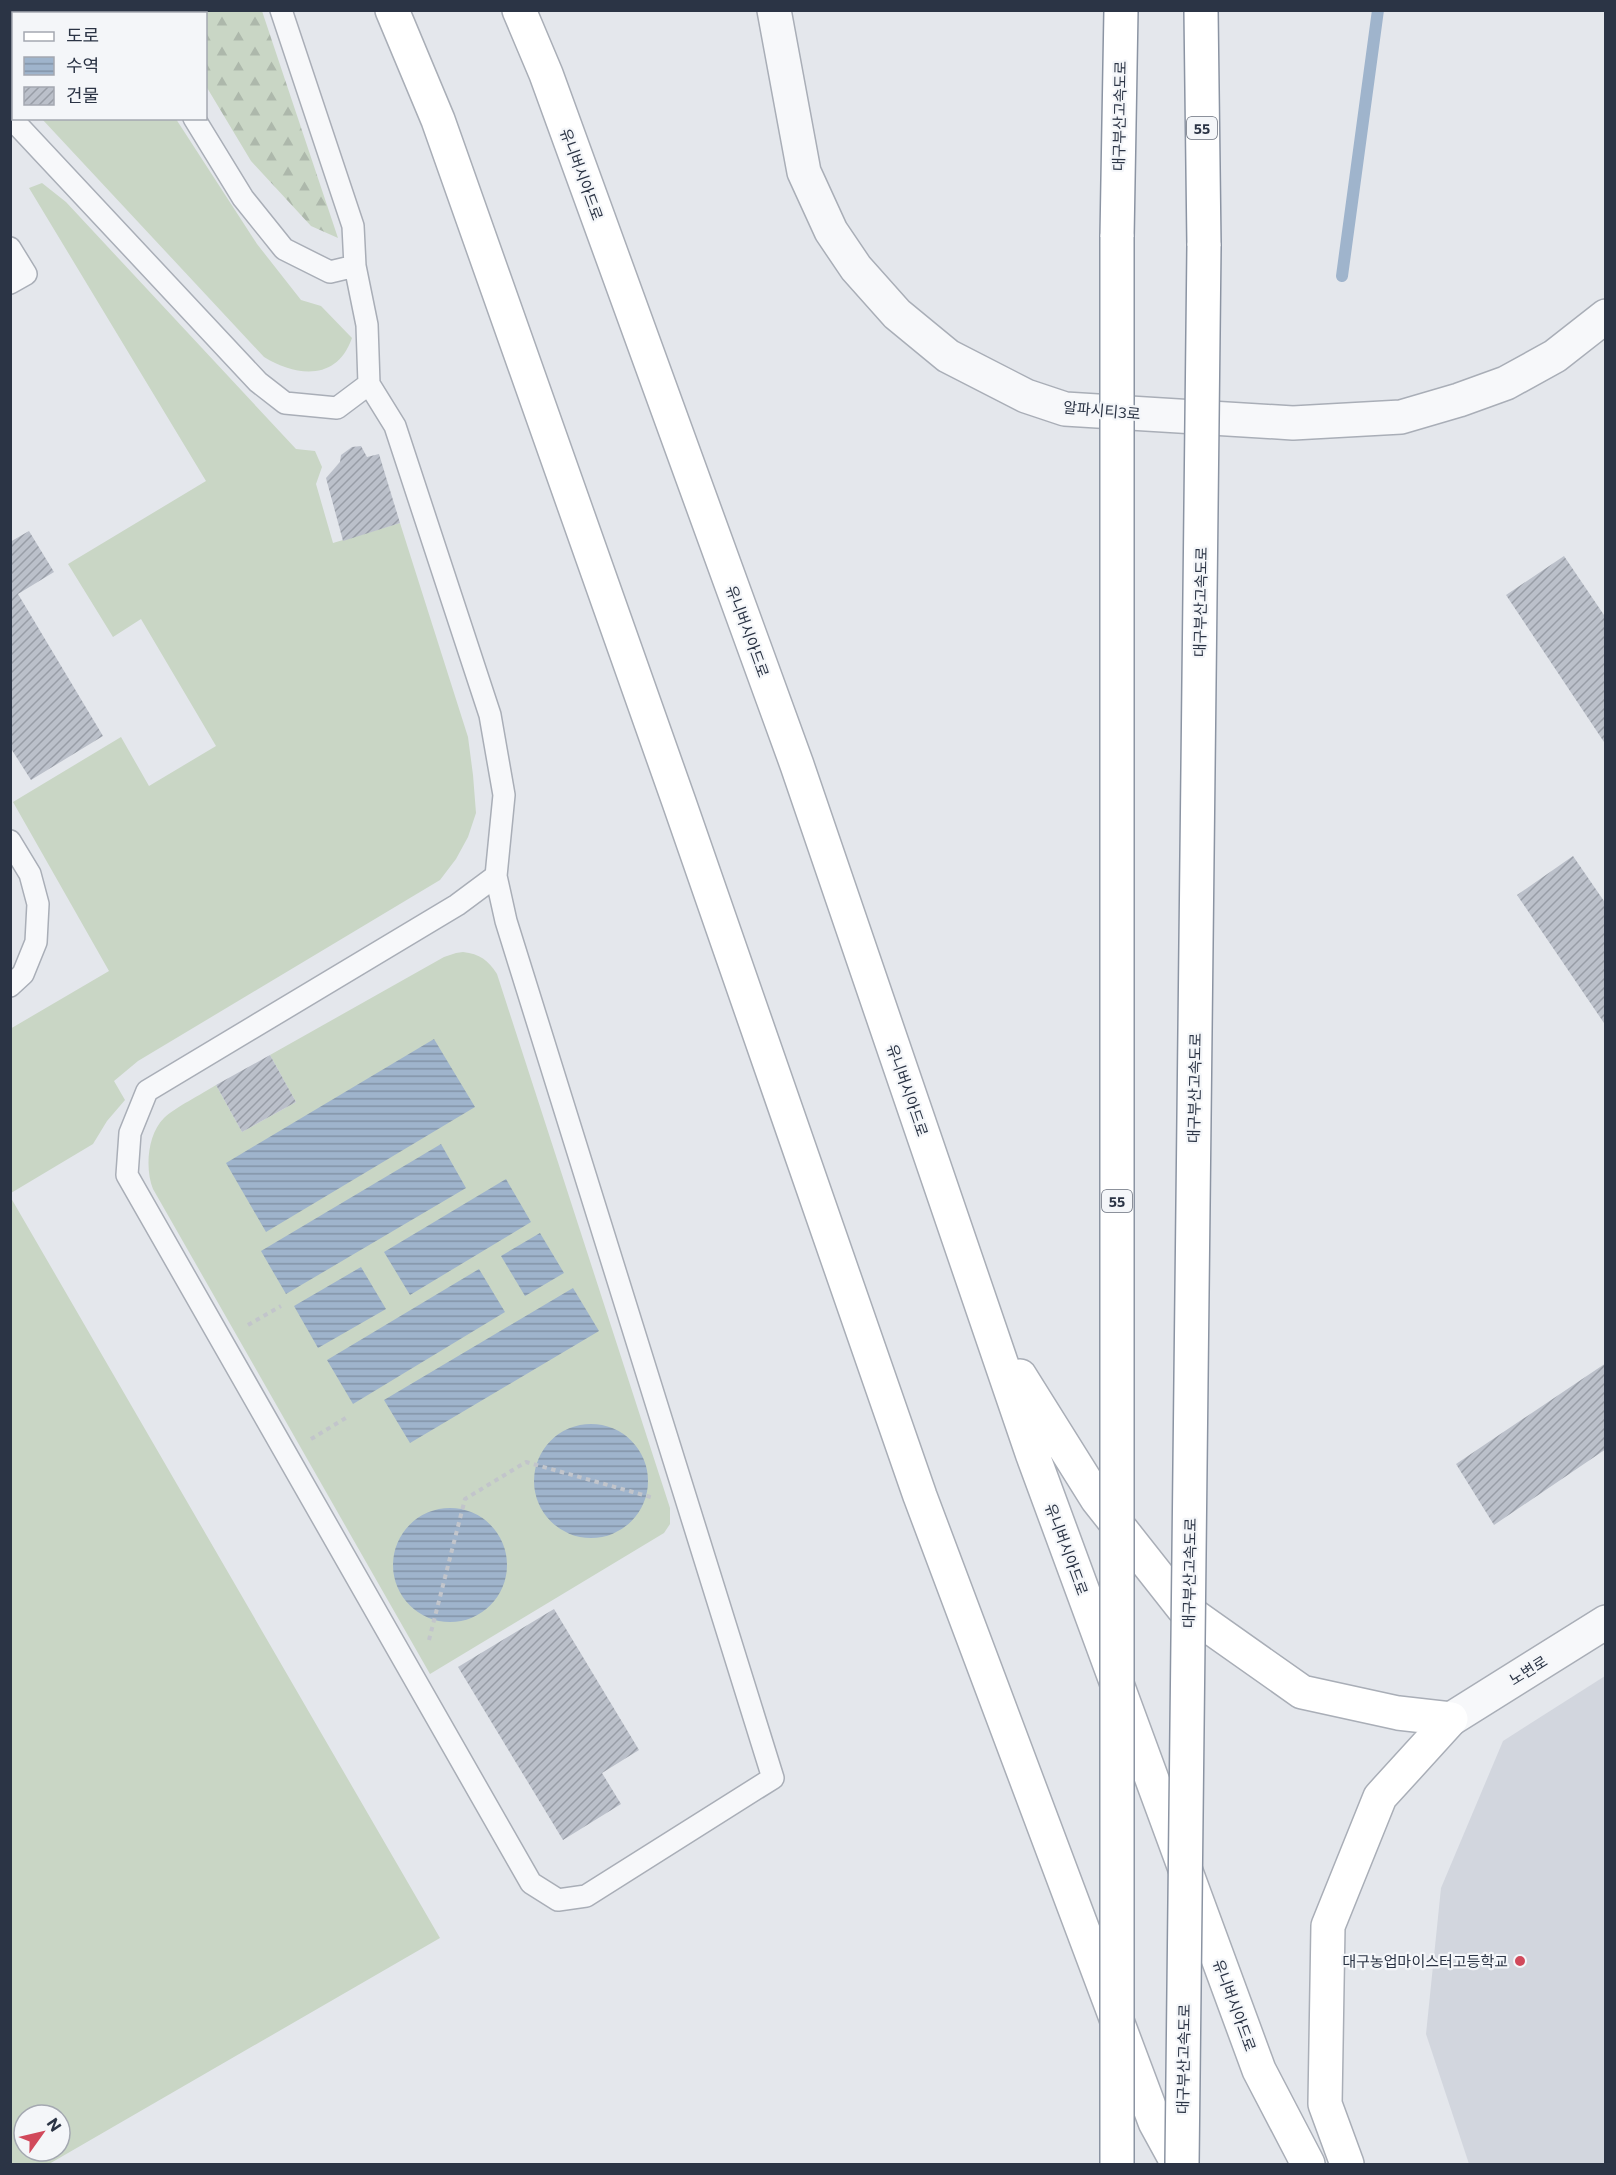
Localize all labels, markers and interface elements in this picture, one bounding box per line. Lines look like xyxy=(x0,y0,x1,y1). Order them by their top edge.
legend xyxy=(12,12,207,120)
text: 도로 xyxy=(66,24,99,46)
text: 수역 xyxy=(66,54,99,76)
street label: 대구부산고속도로 xyxy=(1109,61,1129,171)
text: 건물 xyxy=(66,84,99,106)
road number: 55 xyxy=(1187,117,1217,139)
street label: 유니버시아드로 xyxy=(557,126,607,222)
street label: 알파시티3로 xyxy=(1063,398,1141,422)
street label: 대구부산고속도로 xyxy=(1190,547,1210,657)
street label: 유니버시아드로 xyxy=(723,583,773,679)
street label: 대구부산고속도로 xyxy=(1184,1033,1204,1143)
street label: 유니버시아드로 xyxy=(884,1041,932,1139)
road number: 55 xyxy=(1102,1190,1132,1212)
street label: 유니버시아드로 xyxy=(1042,1501,1092,1597)
street label: 대구부산고속도로 xyxy=(1179,1518,1199,1628)
street label: 노변로 xyxy=(1506,1651,1550,1689)
place label: 대구농업마이스터고등학교 xyxy=(1342,1952,1508,1970)
marker: 대구농업마이스터고등학교 xyxy=(1513,1954,1527,1968)
street label: 유니버시아드로 xyxy=(1210,1957,1260,2053)
street label: 대구부산고속도로 xyxy=(1173,2004,1193,2114)
north arrow xyxy=(12,2103,72,2163)
text: N xyxy=(44,2114,66,2135)

